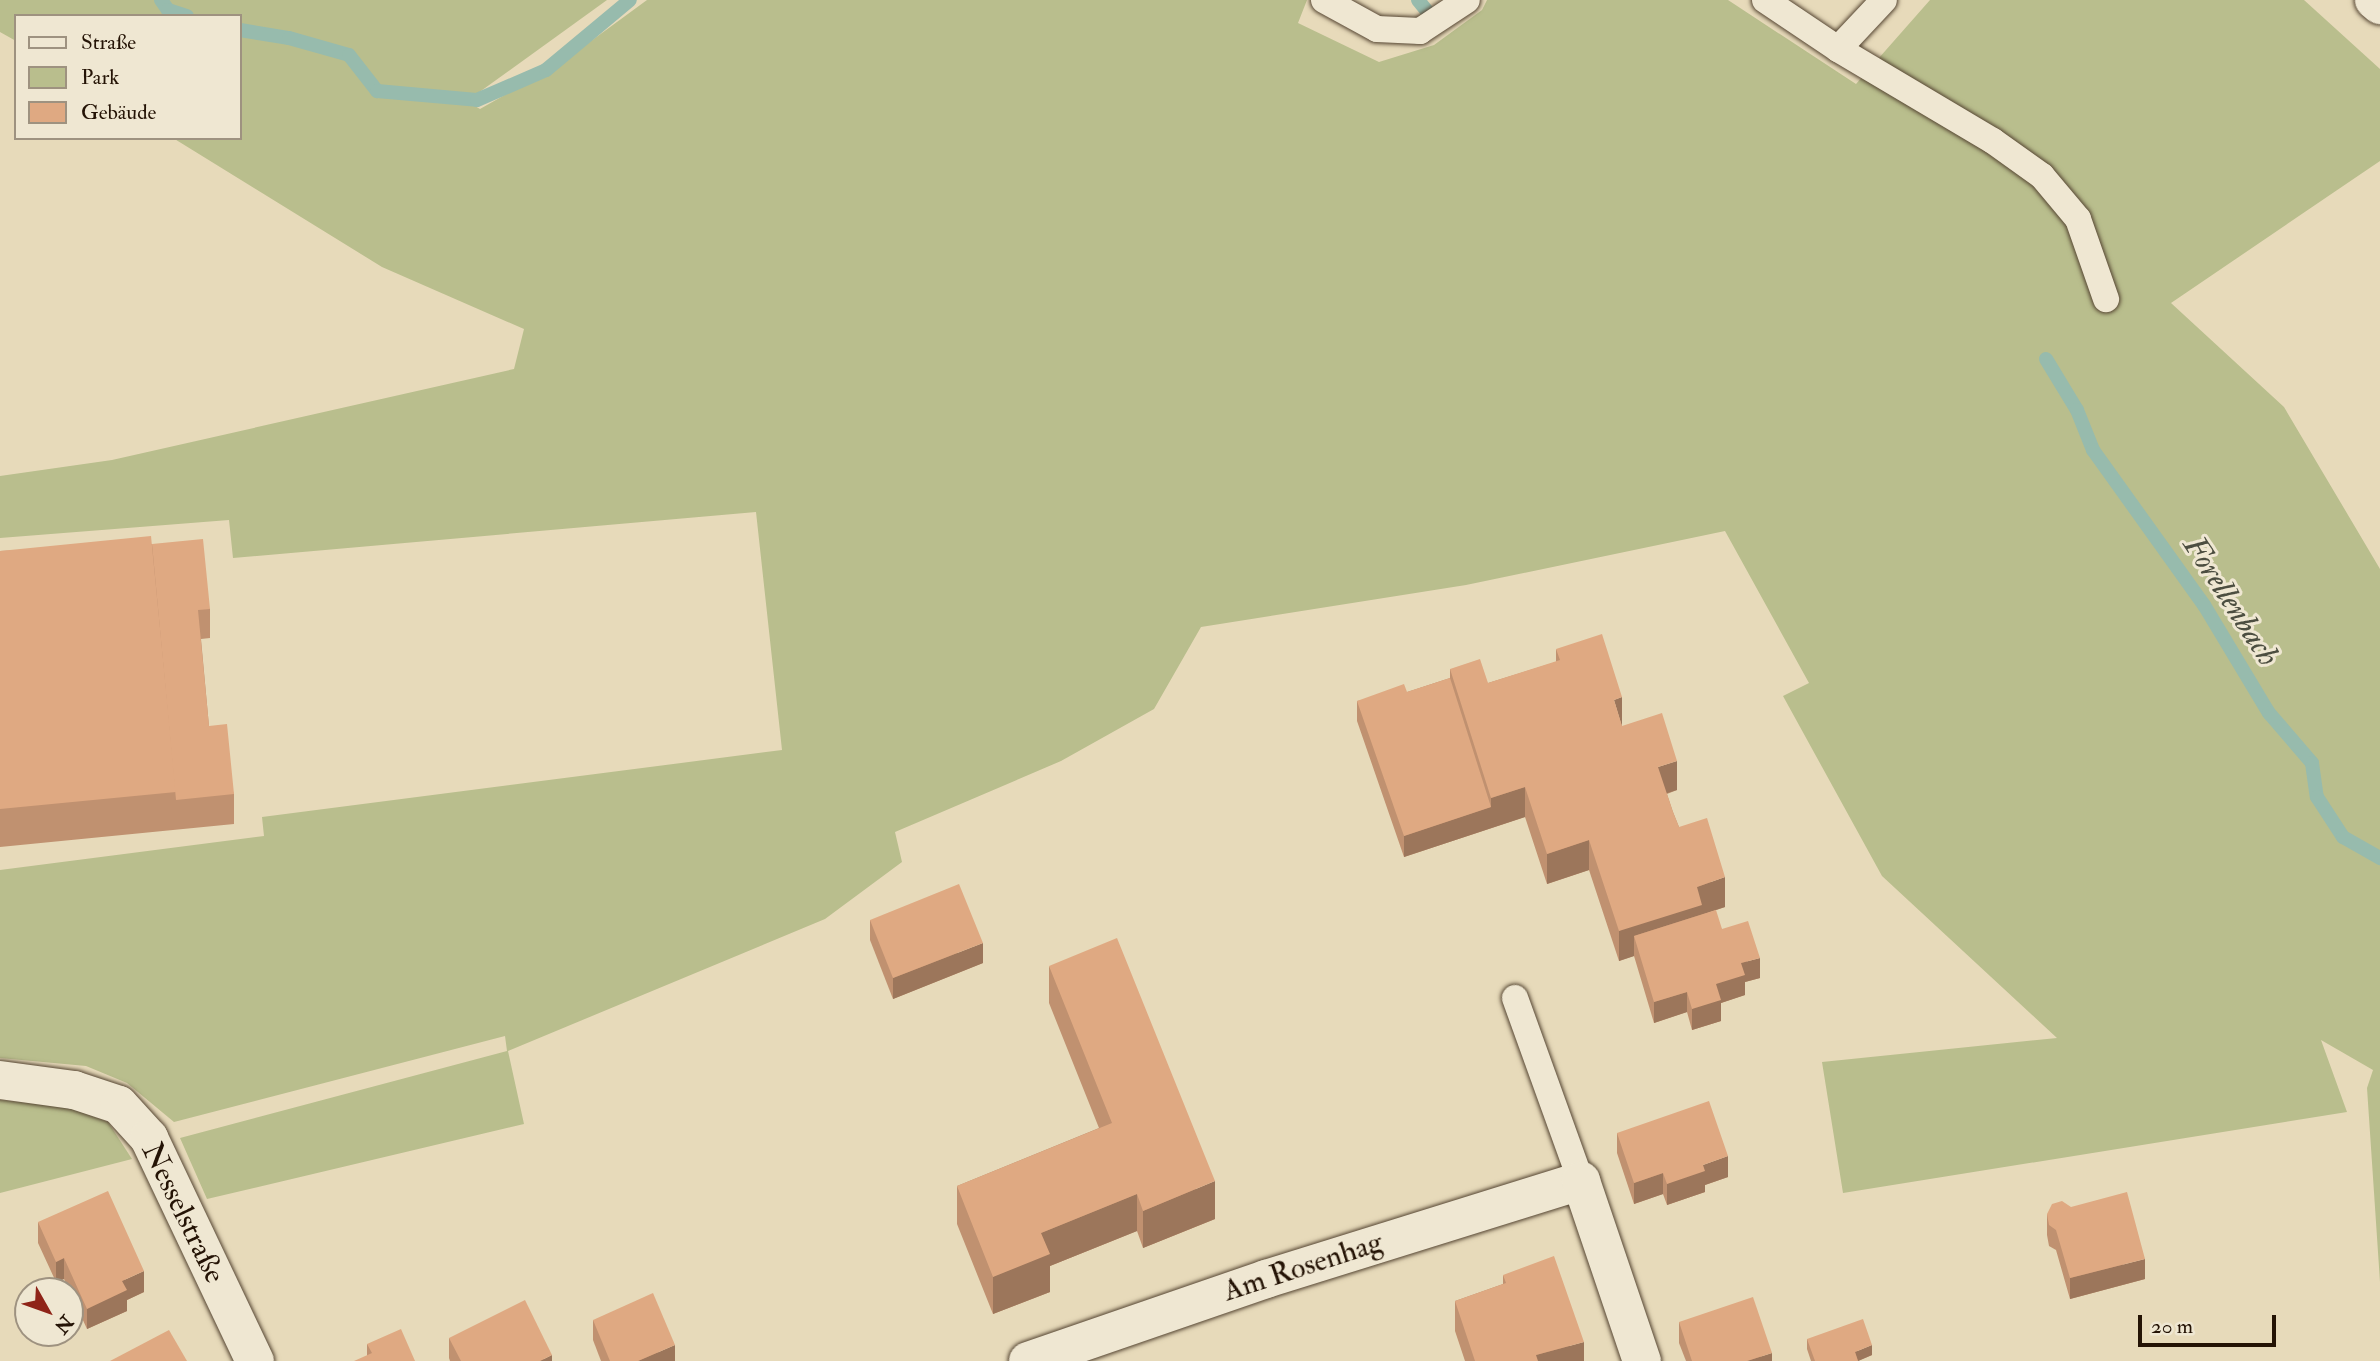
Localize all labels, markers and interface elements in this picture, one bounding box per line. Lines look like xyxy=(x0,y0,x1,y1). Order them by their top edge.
legend xyxy=(14,14,242,140)
text: Straße xyxy=(81,29,136,56)
text: Park xyxy=(81,64,119,91)
text: Gebäude xyxy=(81,99,156,126)
water label: Forellenbach xyxy=(2175,529,2287,673)
street label: Nesselstraße xyxy=(134,1137,232,1289)
street label: Am Rosenhag xyxy=(1219,1224,1387,1310)
north arrow xyxy=(14,1277,84,1347)
scale bar xyxy=(2142,1302,2280,1346)
text: N xyxy=(49,1310,78,1338)
text: 20 m xyxy=(2151,1313,2193,1340)

